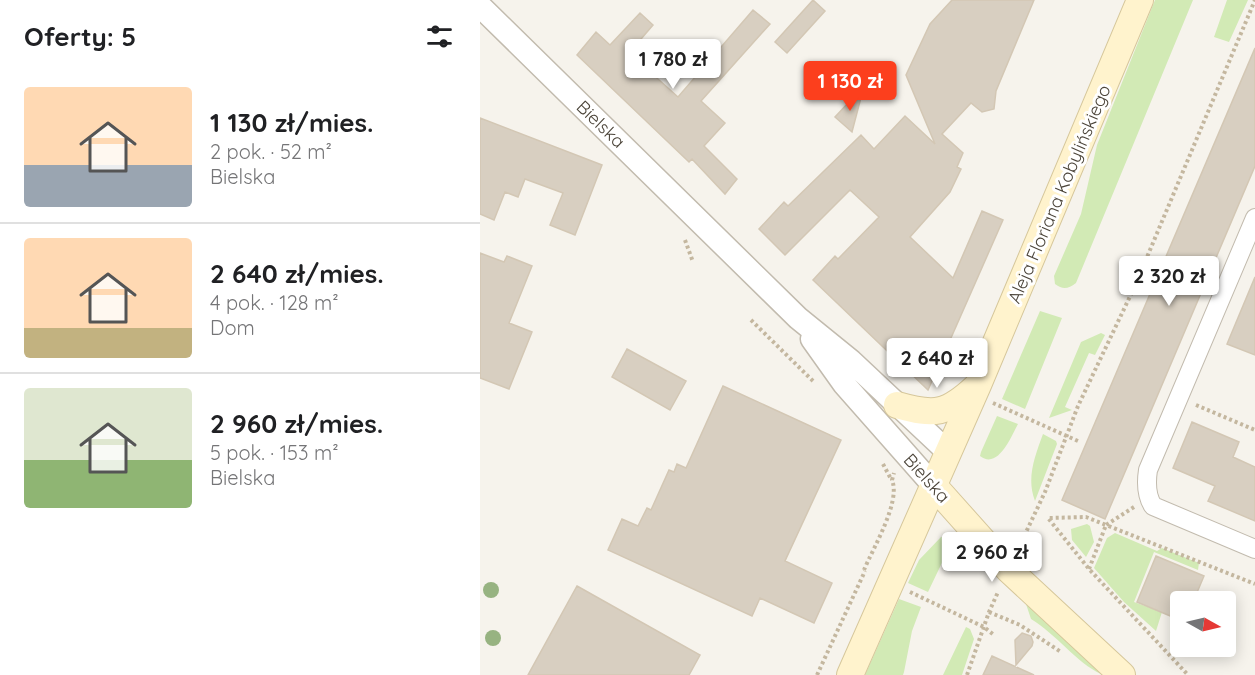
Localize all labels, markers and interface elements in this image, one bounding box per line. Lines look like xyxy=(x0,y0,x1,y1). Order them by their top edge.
text: Oferty: 5 xyxy=(24,20,136,53)
icon: filters xyxy=(423,20,456,53)
pin: 1 780 zł xyxy=(611,39,735,90)
text: 1 780 zł xyxy=(639,46,707,71)
pin: 1 130 zł xyxy=(788,61,912,112)
text: 1 130 zł xyxy=(818,68,882,93)
street label: Aleja Floriana Kobylińskiego xyxy=(1002,81,1116,307)
street label: Bielska xyxy=(572,95,630,153)
text: 1 130 zł/mies. xyxy=(210,106,374,139)
icon: home xyxy=(72,111,144,183)
text: 2 pok. · 52 m² xyxy=(210,139,332,164)
text: Bielska xyxy=(210,164,275,189)
pin: 2 320 zł xyxy=(1107,256,1231,307)
text: 2 640 zł/mies. xyxy=(210,257,384,290)
icon: home xyxy=(72,262,144,334)
text: 2 320 zł xyxy=(1133,263,1205,288)
text: 4 pok. · 128 m² xyxy=(210,290,339,315)
text: Dom xyxy=(210,315,255,340)
pin: 2 640 zł xyxy=(875,338,999,389)
text: 2 640 zł xyxy=(901,345,973,370)
text: 2 960 zł/mies. xyxy=(210,407,383,440)
icon: home xyxy=(72,412,144,484)
text: 5 pok. · 153 m² xyxy=(210,440,339,465)
street label: Bielska xyxy=(899,448,955,508)
text: Bielska xyxy=(210,465,275,490)
pin: 2 960 zł xyxy=(930,532,1054,583)
text: 2 960 zł xyxy=(956,539,1028,564)
north arrow xyxy=(1170,591,1236,657)
map controls xyxy=(1170,591,1236,657)

